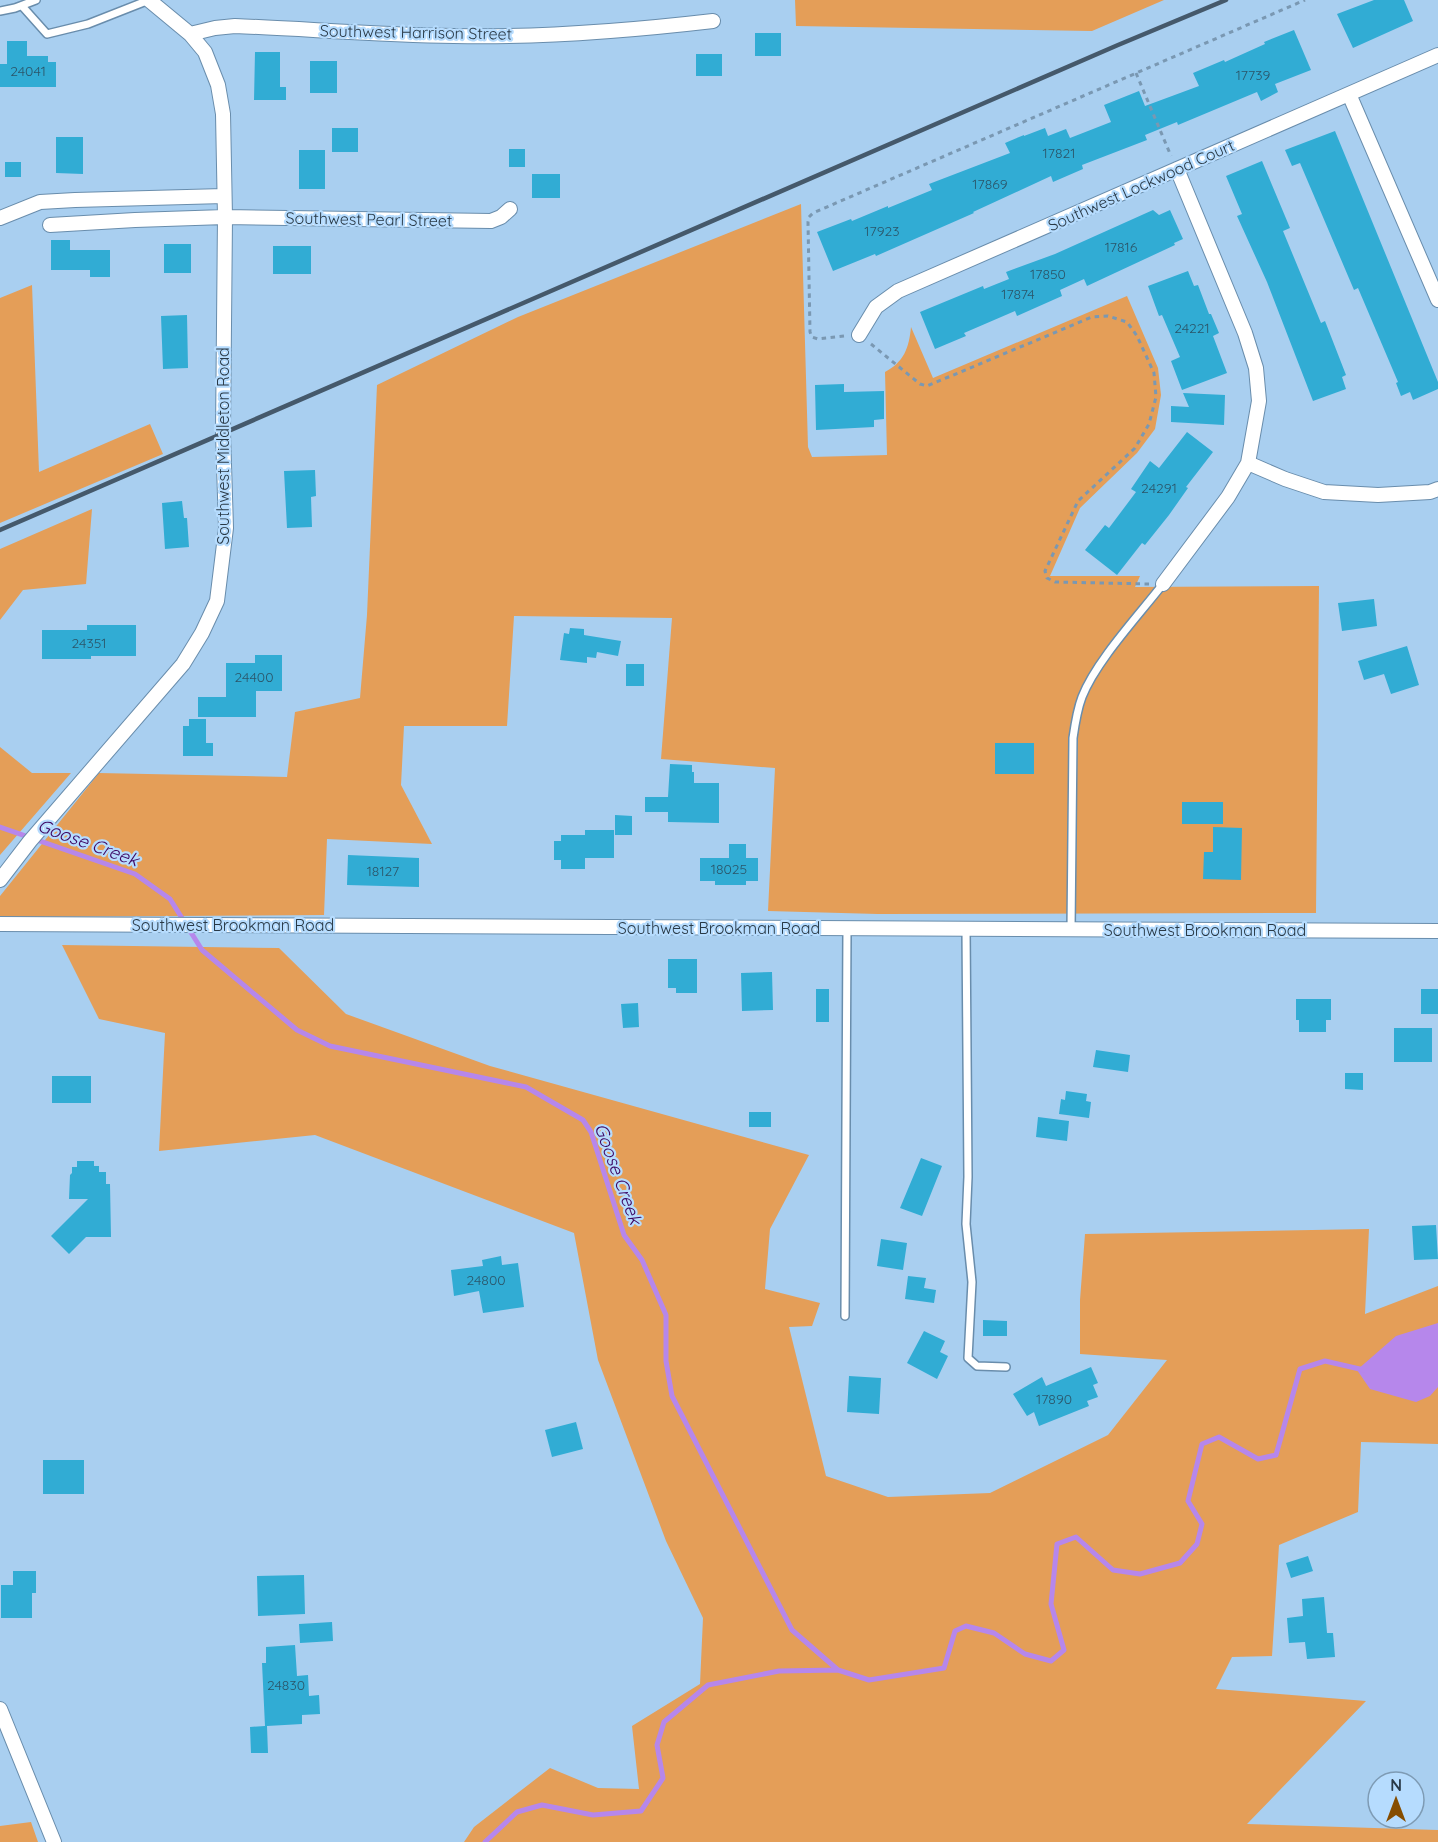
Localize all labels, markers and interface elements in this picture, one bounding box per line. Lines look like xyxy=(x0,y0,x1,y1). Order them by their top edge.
street label: Southwest Harrison Street xyxy=(320,20,512,44)
house number: 24041 xyxy=(10,62,46,80)
house number: 17739 xyxy=(1236,66,1271,84)
street label: Southwest Lockwood Court xyxy=(1045,135,1237,235)
house number: 17821 xyxy=(1043,144,1075,162)
house number: 17869 xyxy=(972,175,1008,193)
street label: Southwest Pearl Street xyxy=(285,208,453,230)
house number: 17923 xyxy=(864,222,900,240)
house number: 17816 xyxy=(1105,238,1138,256)
house number: 17850 xyxy=(1030,265,1066,283)
house number: 17874 xyxy=(1001,285,1035,303)
house number: 24221 xyxy=(1174,319,1210,337)
street label: Southwest Middleton Road xyxy=(213,347,233,545)
house number: 24291 xyxy=(1141,479,1177,497)
house number: 24351 xyxy=(71,634,107,652)
house number: 24400 xyxy=(235,668,273,686)
water label: Goose Creek xyxy=(34,814,143,872)
house number: 18025 xyxy=(711,860,747,878)
house number: 18127 xyxy=(367,862,399,880)
street label: Southwest Brookman Road xyxy=(132,915,334,935)
street label: Southwest Brookman Road xyxy=(618,918,820,938)
street label: Southwest Brookman Road xyxy=(1104,920,1306,940)
water label: Goose Creek xyxy=(590,1120,648,1229)
house number: 24800 xyxy=(466,1271,506,1289)
house number: 17890 xyxy=(1036,1390,1072,1408)
house number: 24830 xyxy=(267,1676,305,1694)
north arrow xyxy=(1366,1770,1426,1830)
text: N xyxy=(1390,1775,1402,1795)

